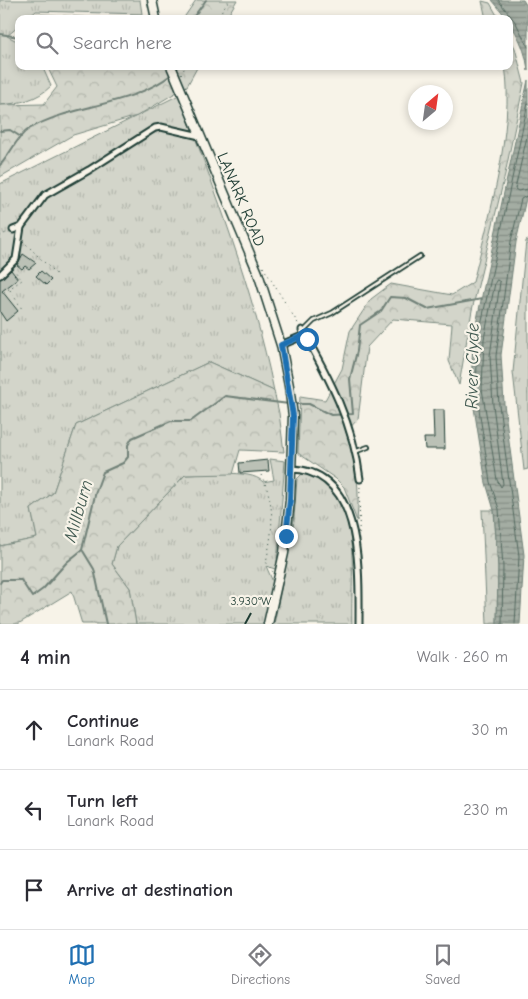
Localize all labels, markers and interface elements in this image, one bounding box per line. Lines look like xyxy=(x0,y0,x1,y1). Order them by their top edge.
search box xyxy=(15,15,513,70)
icon: search xyxy=(33,29,61,57)
text: Search here xyxy=(73,32,172,54)
north arrow xyxy=(408,85,453,130)
street label: LANARK ROAD xyxy=(213,150,269,249)
water label: River Clyde xyxy=(461,323,484,409)
route start xyxy=(296,328,319,351)
water label: Millburn xyxy=(59,478,97,545)
route end xyxy=(275,525,298,548)
text: 3.930°W xyxy=(230,594,272,608)
text: 4 min xyxy=(20,645,71,669)
text: Walk · 260 m xyxy=(417,648,508,666)
text: Continue xyxy=(67,710,139,732)
icon: ahead xyxy=(20,716,48,744)
text: 30 m xyxy=(472,721,508,739)
text: Lanark Road xyxy=(67,732,154,750)
text: Turn left xyxy=(67,790,138,812)
icon: left xyxy=(20,796,48,824)
text: 230 m xyxy=(463,801,508,819)
text: Lanark Road xyxy=(67,812,154,830)
icon: arrive xyxy=(20,876,48,904)
text: Arrive at destination xyxy=(67,879,233,901)
tab: Map xyxy=(68,941,96,988)
tab: Directions xyxy=(231,941,290,988)
tab: Saved xyxy=(425,941,460,988)

